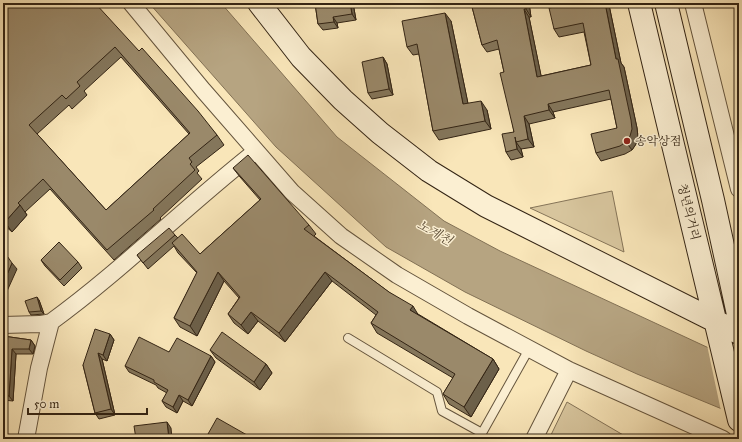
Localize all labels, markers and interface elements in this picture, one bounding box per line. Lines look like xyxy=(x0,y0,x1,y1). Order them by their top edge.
place label: 송악상점 xyxy=(635,134,681,148)
marker: 송악상점 xyxy=(622,136,632,146)
street label: 청년의거리 xyxy=(675,182,703,242)
water label: 노계천 xyxy=(414,217,456,250)
scale bar xyxy=(28,390,147,416)
text: 50 m xyxy=(34,397,59,411)

